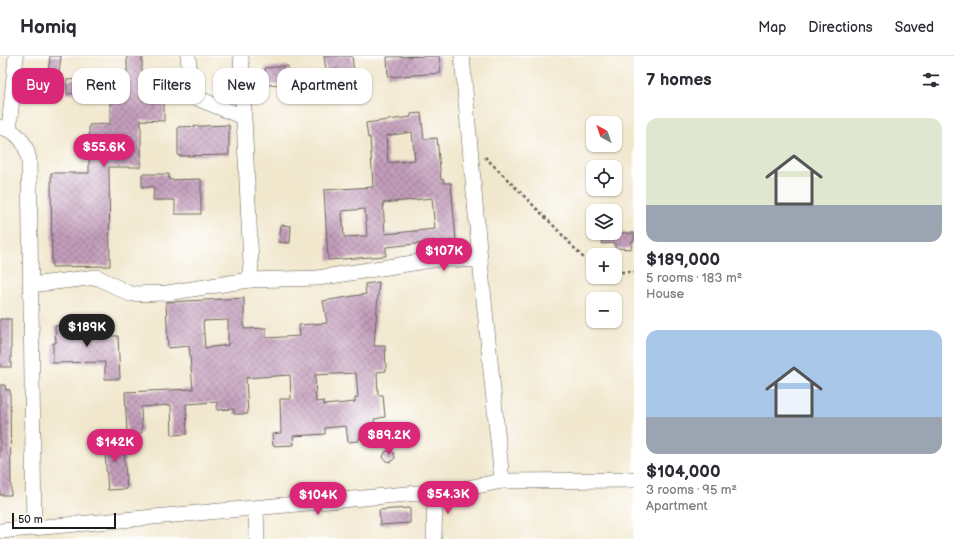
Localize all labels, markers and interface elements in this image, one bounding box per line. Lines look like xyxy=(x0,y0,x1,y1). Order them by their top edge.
text: Homiq xyxy=(20,16,77,39)
text: Map xyxy=(758,19,786,36)
text: Directions xyxy=(808,19,873,36)
text: Saved xyxy=(895,19,934,36)
chip: Buy xyxy=(12,68,64,104)
chip: Rent xyxy=(72,68,130,104)
chip: Filters xyxy=(138,68,205,104)
chip: New xyxy=(213,68,269,104)
chip: Apartment xyxy=(277,68,372,104)
icon: filters xyxy=(920,69,942,91)
text: 7 homes xyxy=(646,70,712,90)
north arrow xyxy=(586,116,622,152)
map controls xyxy=(586,116,622,328)
pin: $55.6K xyxy=(71,134,137,168)
text: $55.6K xyxy=(82,139,126,155)
icon: home xyxy=(758,144,830,216)
button: locate xyxy=(586,160,622,196)
button: layers xyxy=(586,204,622,240)
pin: $107K xyxy=(416,238,472,272)
text: $107K xyxy=(425,243,463,259)
button: + xyxy=(586,248,622,284)
text: $189,000 xyxy=(646,250,720,270)
text: 5 rooms · 183 m² xyxy=(646,270,742,286)
text: House xyxy=(646,286,684,302)
button: − xyxy=(586,292,622,328)
pin: $189K xyxy=(59,314,115,348)
text: $189K xyxy=(68,319,106,335)
icon: home xyxy=(758,356,830,428)
pin: $89.2K xyxy=(356,422,422,456)
text: $89.2K xyxy=(367,427,411,443)
pin: $142K xyxy=(87,429,143,463)
text: $142K xyxy=(96,434,134,450)
text: $104,000 xyxy=(646,462,721,482)
pin: $54.3K xyxy=(415,481,481,515)
pin: $104K xyxy=(290,482,346,516)
text: 3 rooms · 95 m² xyxy=(646,482,737,498)
text: $54.3K xyxy=(426,486,470,502)
text: $104K xyxy=(299,487,337,503)
text: Apartment xyxy=(646,498,707,514)
scale bar xyxy=(12,511,116,530)
text: 50 m xyxy=(18,513,43,526)

